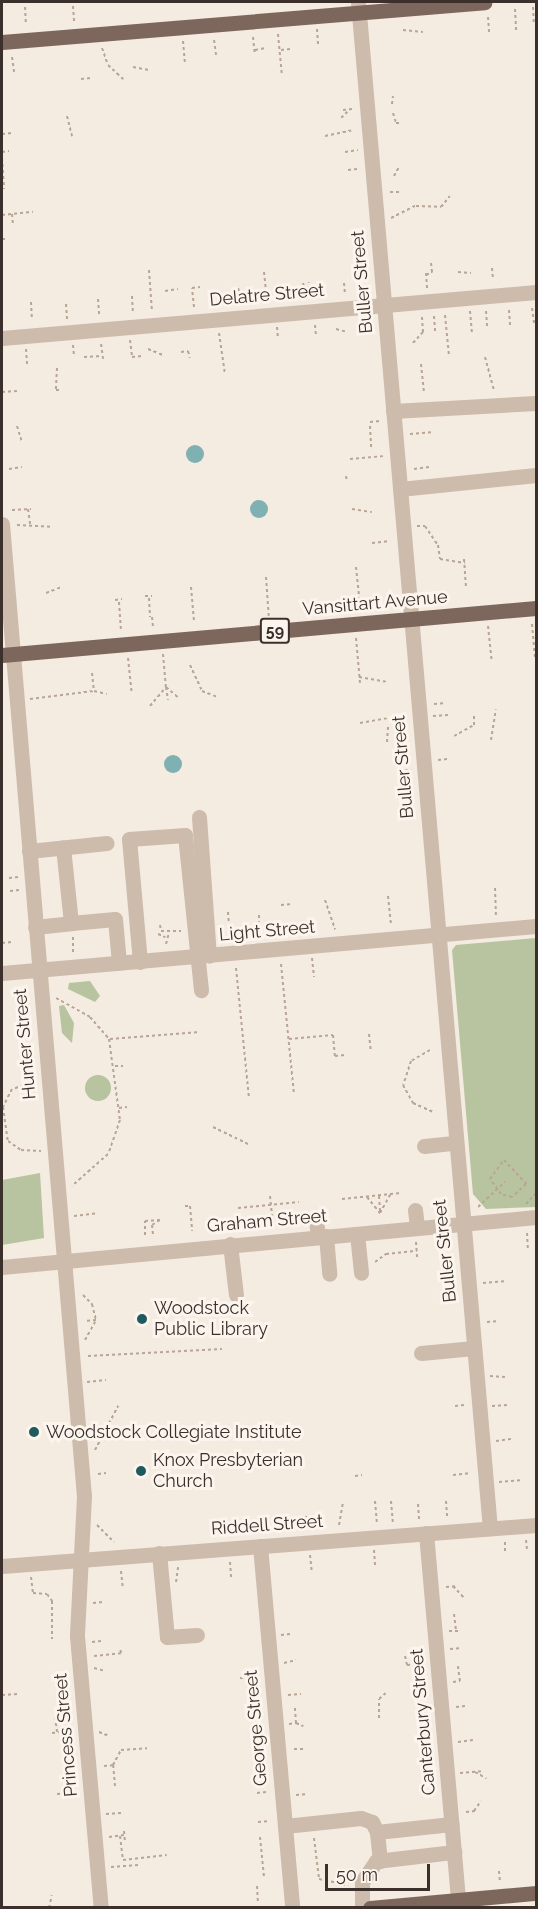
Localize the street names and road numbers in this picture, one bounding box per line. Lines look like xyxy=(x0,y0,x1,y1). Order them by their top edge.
street label: Buller Street xyxy=(347,229,377,335)
street label: Delatre Street xyxy=(209,279,325,311)
street label: Vansittart Avenue xyxy=(301,586,449,620)
road number: 59 xyxy=(258,618,292,644)
street label: Buller Street xyxy=(388,714,418,820)
street label: Light Street xyxy=(218,916,316,946)
street label: Hunter Street xyxy=(9,987,41,1101)
street label: Buller Street xyxy=(429,1198,461,1304)
street label: Graham Street xyxy=(206,1205,328,1237)
street label: Riddell Street xyxy=(210,1510,324,1540)
street label: Canterbury Street xyxy=(406,1647,440,1797)
street label: George Street xyxy=(240,1669,272,1787)
street label: Princess Street xyxy=(50,1672,82,1798)

